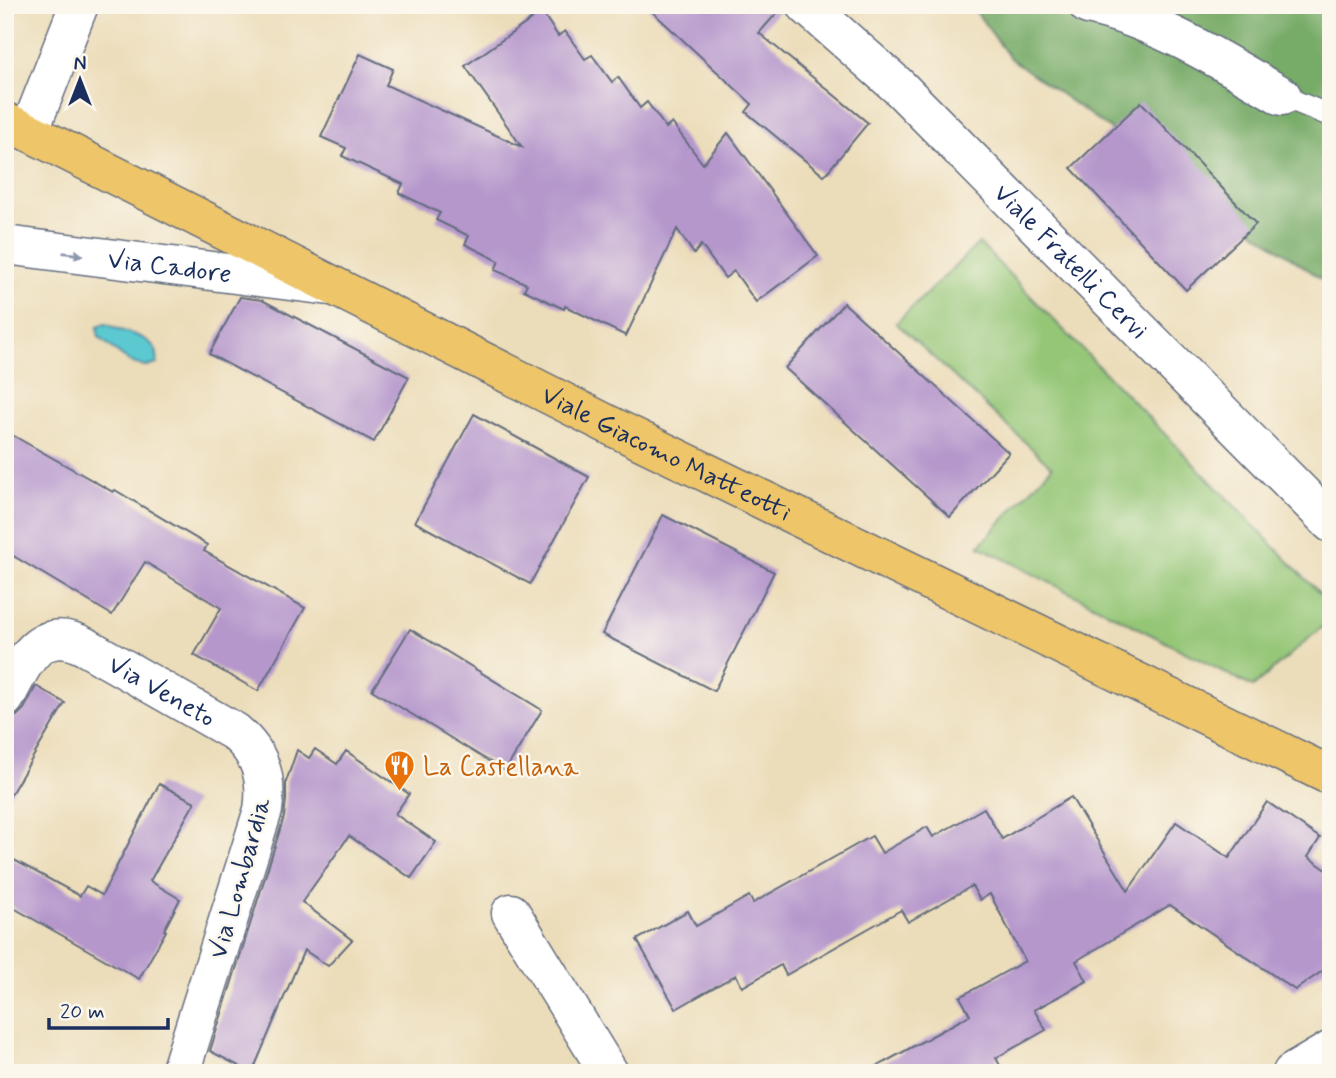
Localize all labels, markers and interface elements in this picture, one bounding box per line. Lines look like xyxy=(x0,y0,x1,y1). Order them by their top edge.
north arrow xyxy=(46,46,116,116)
text: N xyxy=(74,52,86,77)
street label: Viale Fratelli Cervi xyxy=(985,177,1155,348)
street label: Via Cadore xyxy=(105,243,233,292)
one-way arrow xyxy=(62,248,84,259)
street label: Viale Giacomo Matteotti xyxy=(535,379,797,530)
street label: Via Veneto xyxy=(102,648,221,736)
restaurant icon: La Castellana xyxy=(383,749,417,793)
place label: La Castellana xyxy=(423,751,579,785)
street label: Via Lombardia xyxy=(202,794,280,963)
scale bar xyxy=(49,987,168,1031)
text: 20 m xyxy=(60,998,105,1026)

